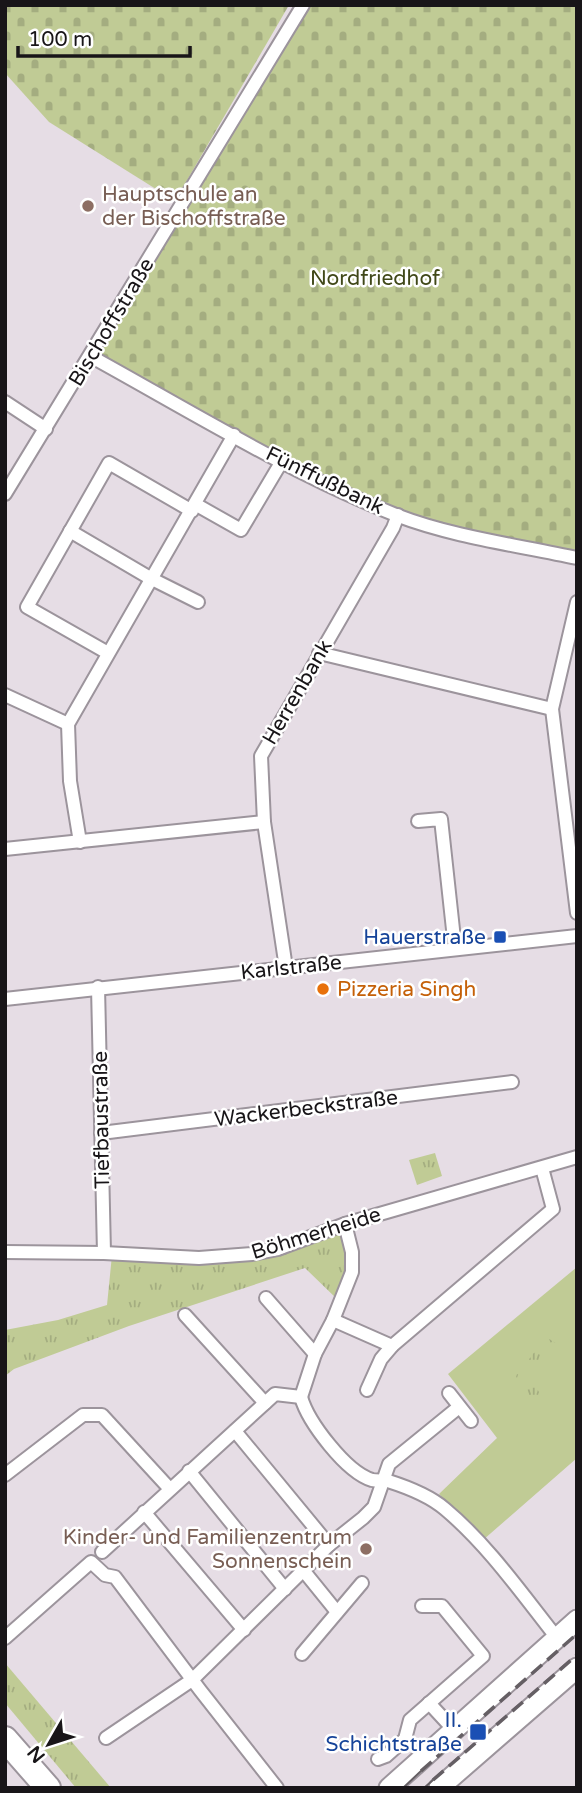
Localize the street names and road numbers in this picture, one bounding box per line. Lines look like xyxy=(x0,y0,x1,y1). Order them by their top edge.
street label: Bischoffstraße xyxy=(63,254,160,391)
street label: Fünffußbank xyxy=(262,441,388,520)
street label: Herrenbank xyxy=(257,635,338,749)
street label: Karlstraße xyxy=(239,950,343,985)
street label: Tiefbaustraße xyxy=(88,1051,115,1189)
street label: Wackerbeckstraße xyxy=(213,1085,399,1132)
street label: Böhmerheide xyxy=(248,1202,384,1265)

